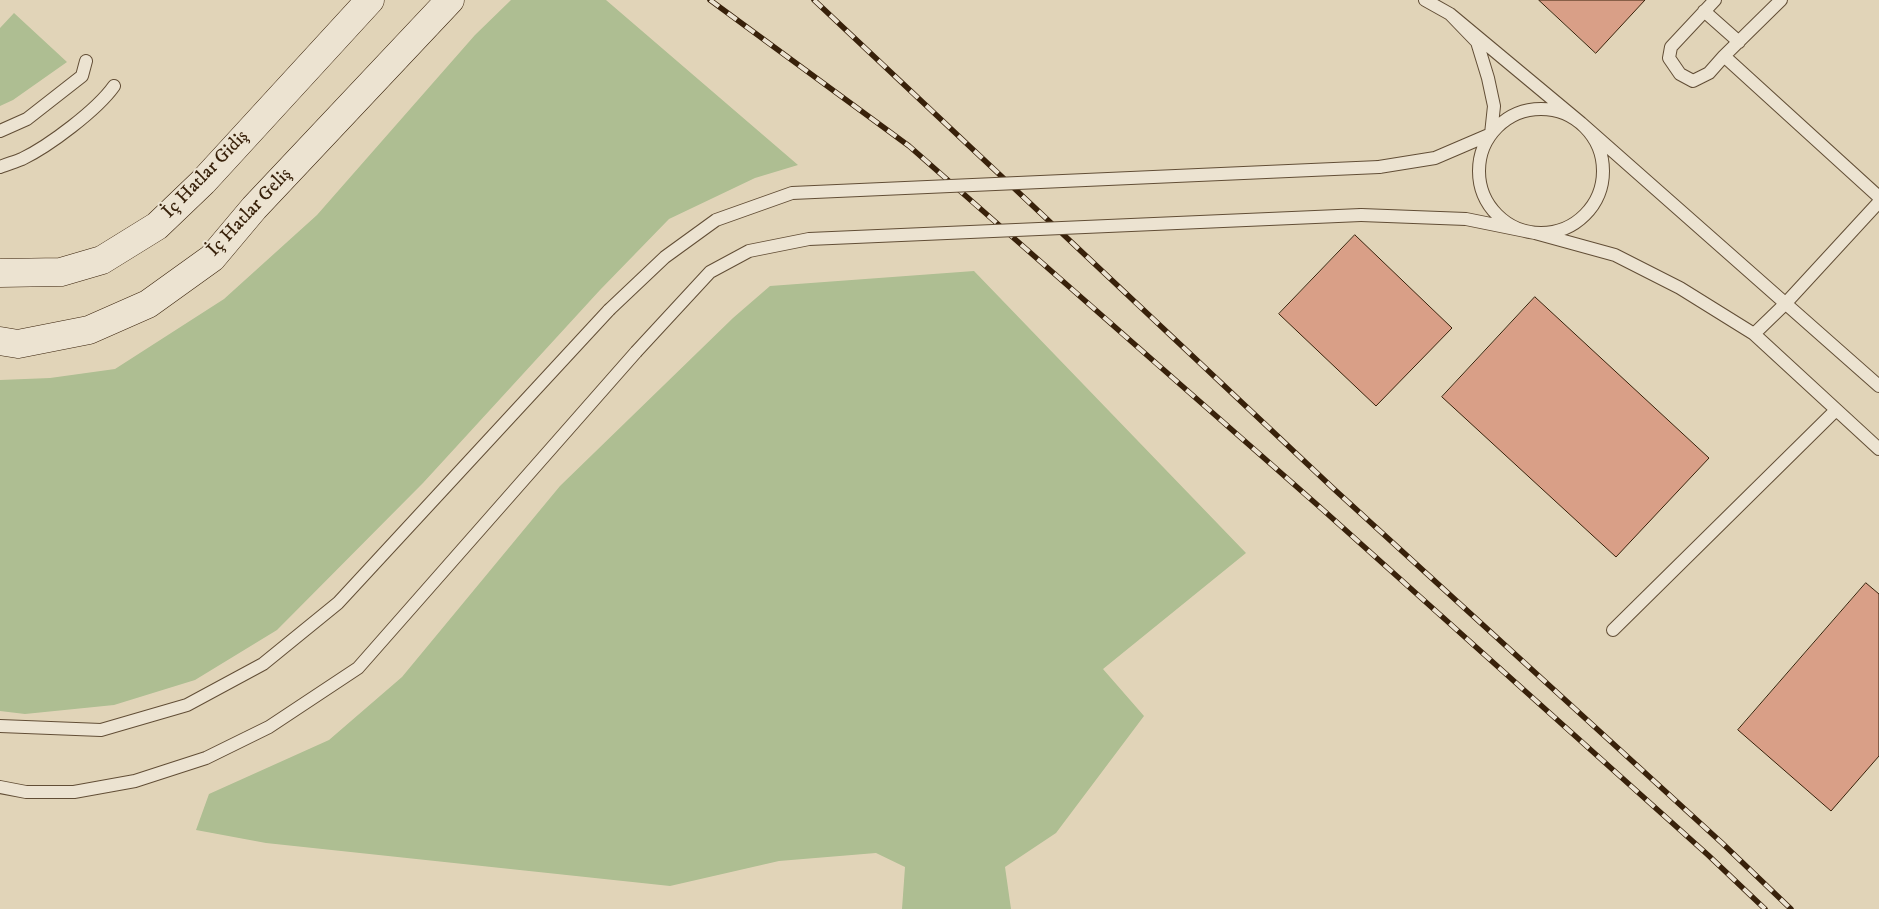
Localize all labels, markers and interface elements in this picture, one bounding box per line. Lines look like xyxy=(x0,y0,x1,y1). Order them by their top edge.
street label: İç Hatlar Gidiş xyxy=(158,126,254,224)
street label: İç Hatlar Geliş xyxy=(203,164,297,262)

